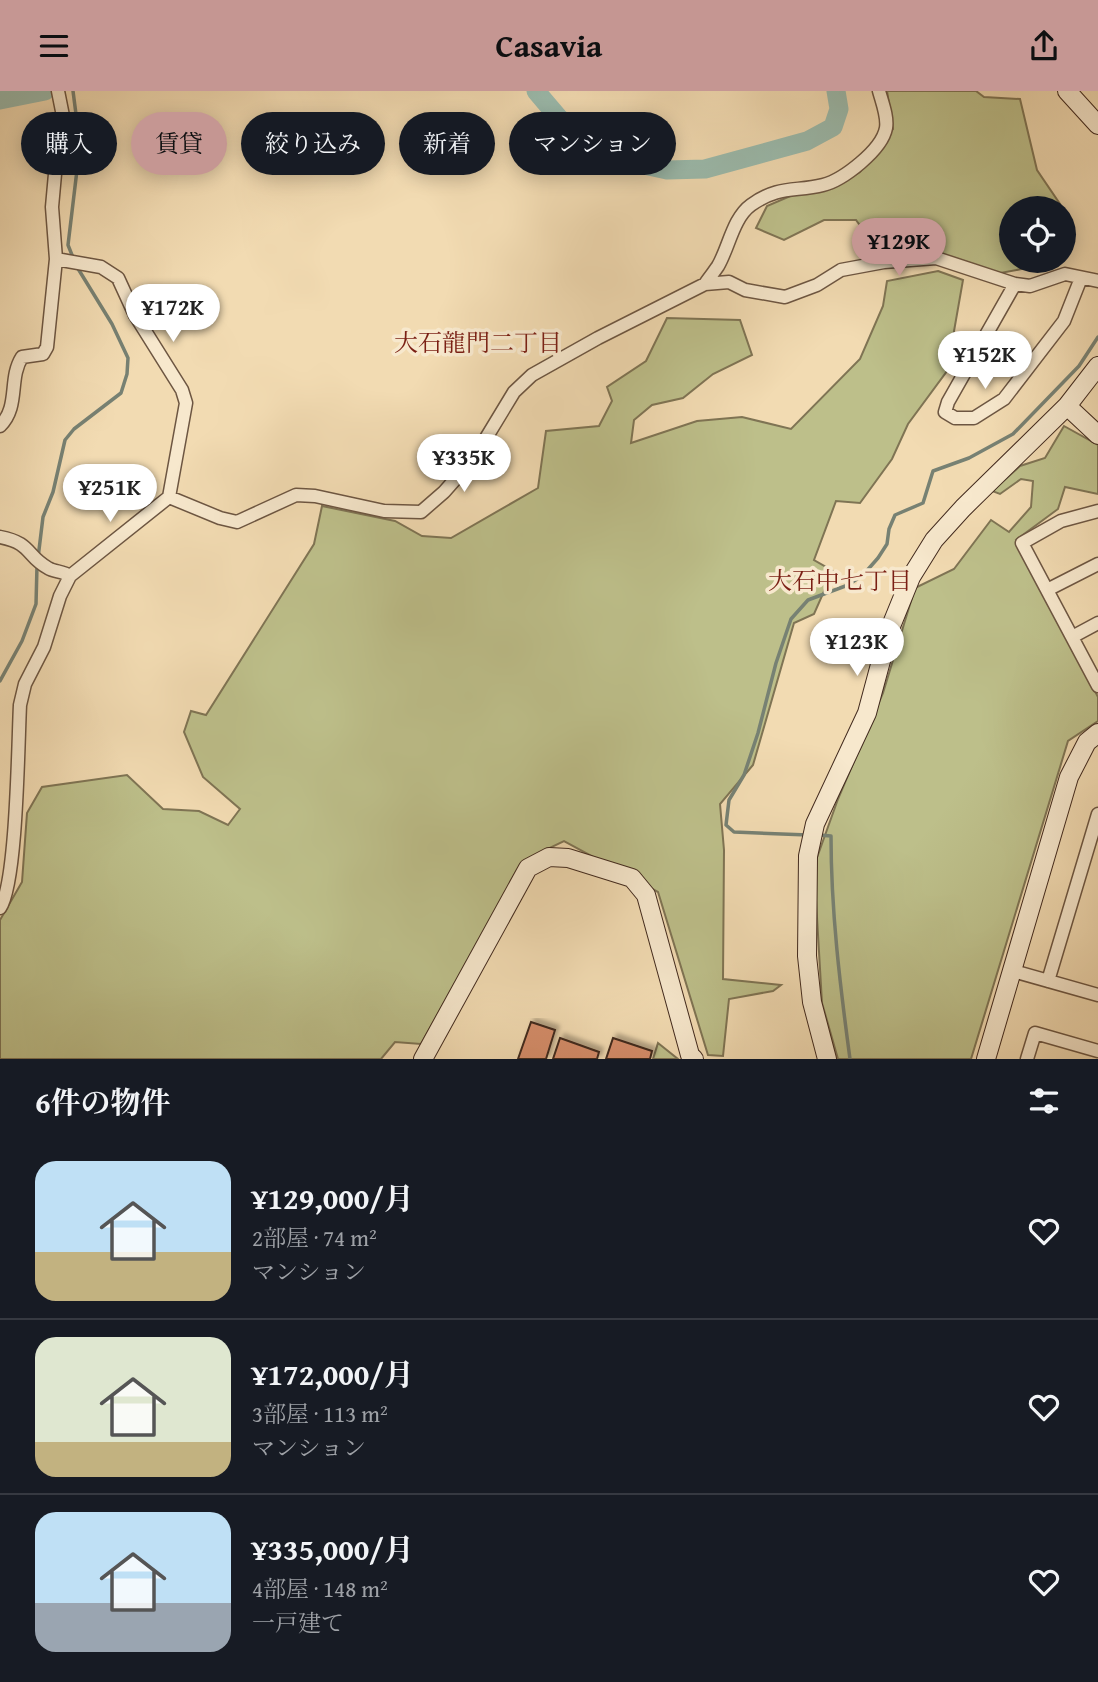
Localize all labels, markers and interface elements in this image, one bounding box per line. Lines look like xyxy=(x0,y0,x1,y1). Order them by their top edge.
text: Casavia xyxy=(496,22,602,69)
icon: menu xyxy=(35,27,73,65)
icon: share xyxy=(1025,27,1063,65)
chip: 購入 xyxy=(21,112,117,175)
chip: 賃貸 xyxy=(131,112,227,175)
chip: 絞り込み xyxy=(241,112,385,175)
chip: 新着 xyxy=(399,112,495,175)
chip: マンション xyxy=(509,112,676,175)
map controls xyxy=(999,196,1076,273)
button: locate xyxy=(999,196,1076,273)
pin: ¥129K xyxy=(850,219,948,278)
text: ¥129K xyxy=(868,224,930,257)
pin: ¥172K xyxy=(124,285,222,344)
text: ¥172K xyxy=(142,290,204,323)
district label: 大石龍門二丁目 xyxy=(394,325,562,360)
pin: ¥152K xyxy=(936,331,1034,391)
text: ¥152K xyxy=(954,337,1016,370)
pin: ¥335K xyxy=(415,435,513,494)
text: ¥335K xyxy=(433,440,495,473)
pin: ¥251K xyxy=(61,465,159,524)
text: ¥251K xyxy=(79,470,141,503)
district label: 大石中七丁目 xyxy=(768,563,912,598)
pin: ¥123K xyxy=(808,619,906,678)
text: ¥123K xyxy=(826,624,888,657)
text: 6件の物件 xyxy=(35,1080,171,1124)
icon: filters xyxy=(1025,1082,1063,1120)
text: ¥129,000/月 xyxy=(252,1176,414,1220)
icon: home xyxy=(91,1189,175,1273)
icon: heart xyxy=(1025,1212,1063,1250)
text: 2部屋 · 74 m² xyxy=(252,1221,377,1254)
text: マンション xyxy=(252,1255,366,1288)
text: ¥172,000/月 xyxy=(252,1352,414,1396)
icon: home xyxy=(91,1365,175,1449)
icon: heart xyxy=(1025,1388,1063,1426)
text: 3部屋 · 113 m² xyxy=(252,1397,388,1430)
text: マンション xyxy=(252,1431,366,1464)
text: ¥335,000/月 xyxy=(252,1527,414,1571)
icon: home xyxy=(91,1540,175,1624)
icon: heart xyxy=(1025,1563,1063,1601)
text: 4部屋 · 148 m² xyxy=(252,1572,388,1605)
text: 一戸建て xyxy=(252,1606,344,1639)

